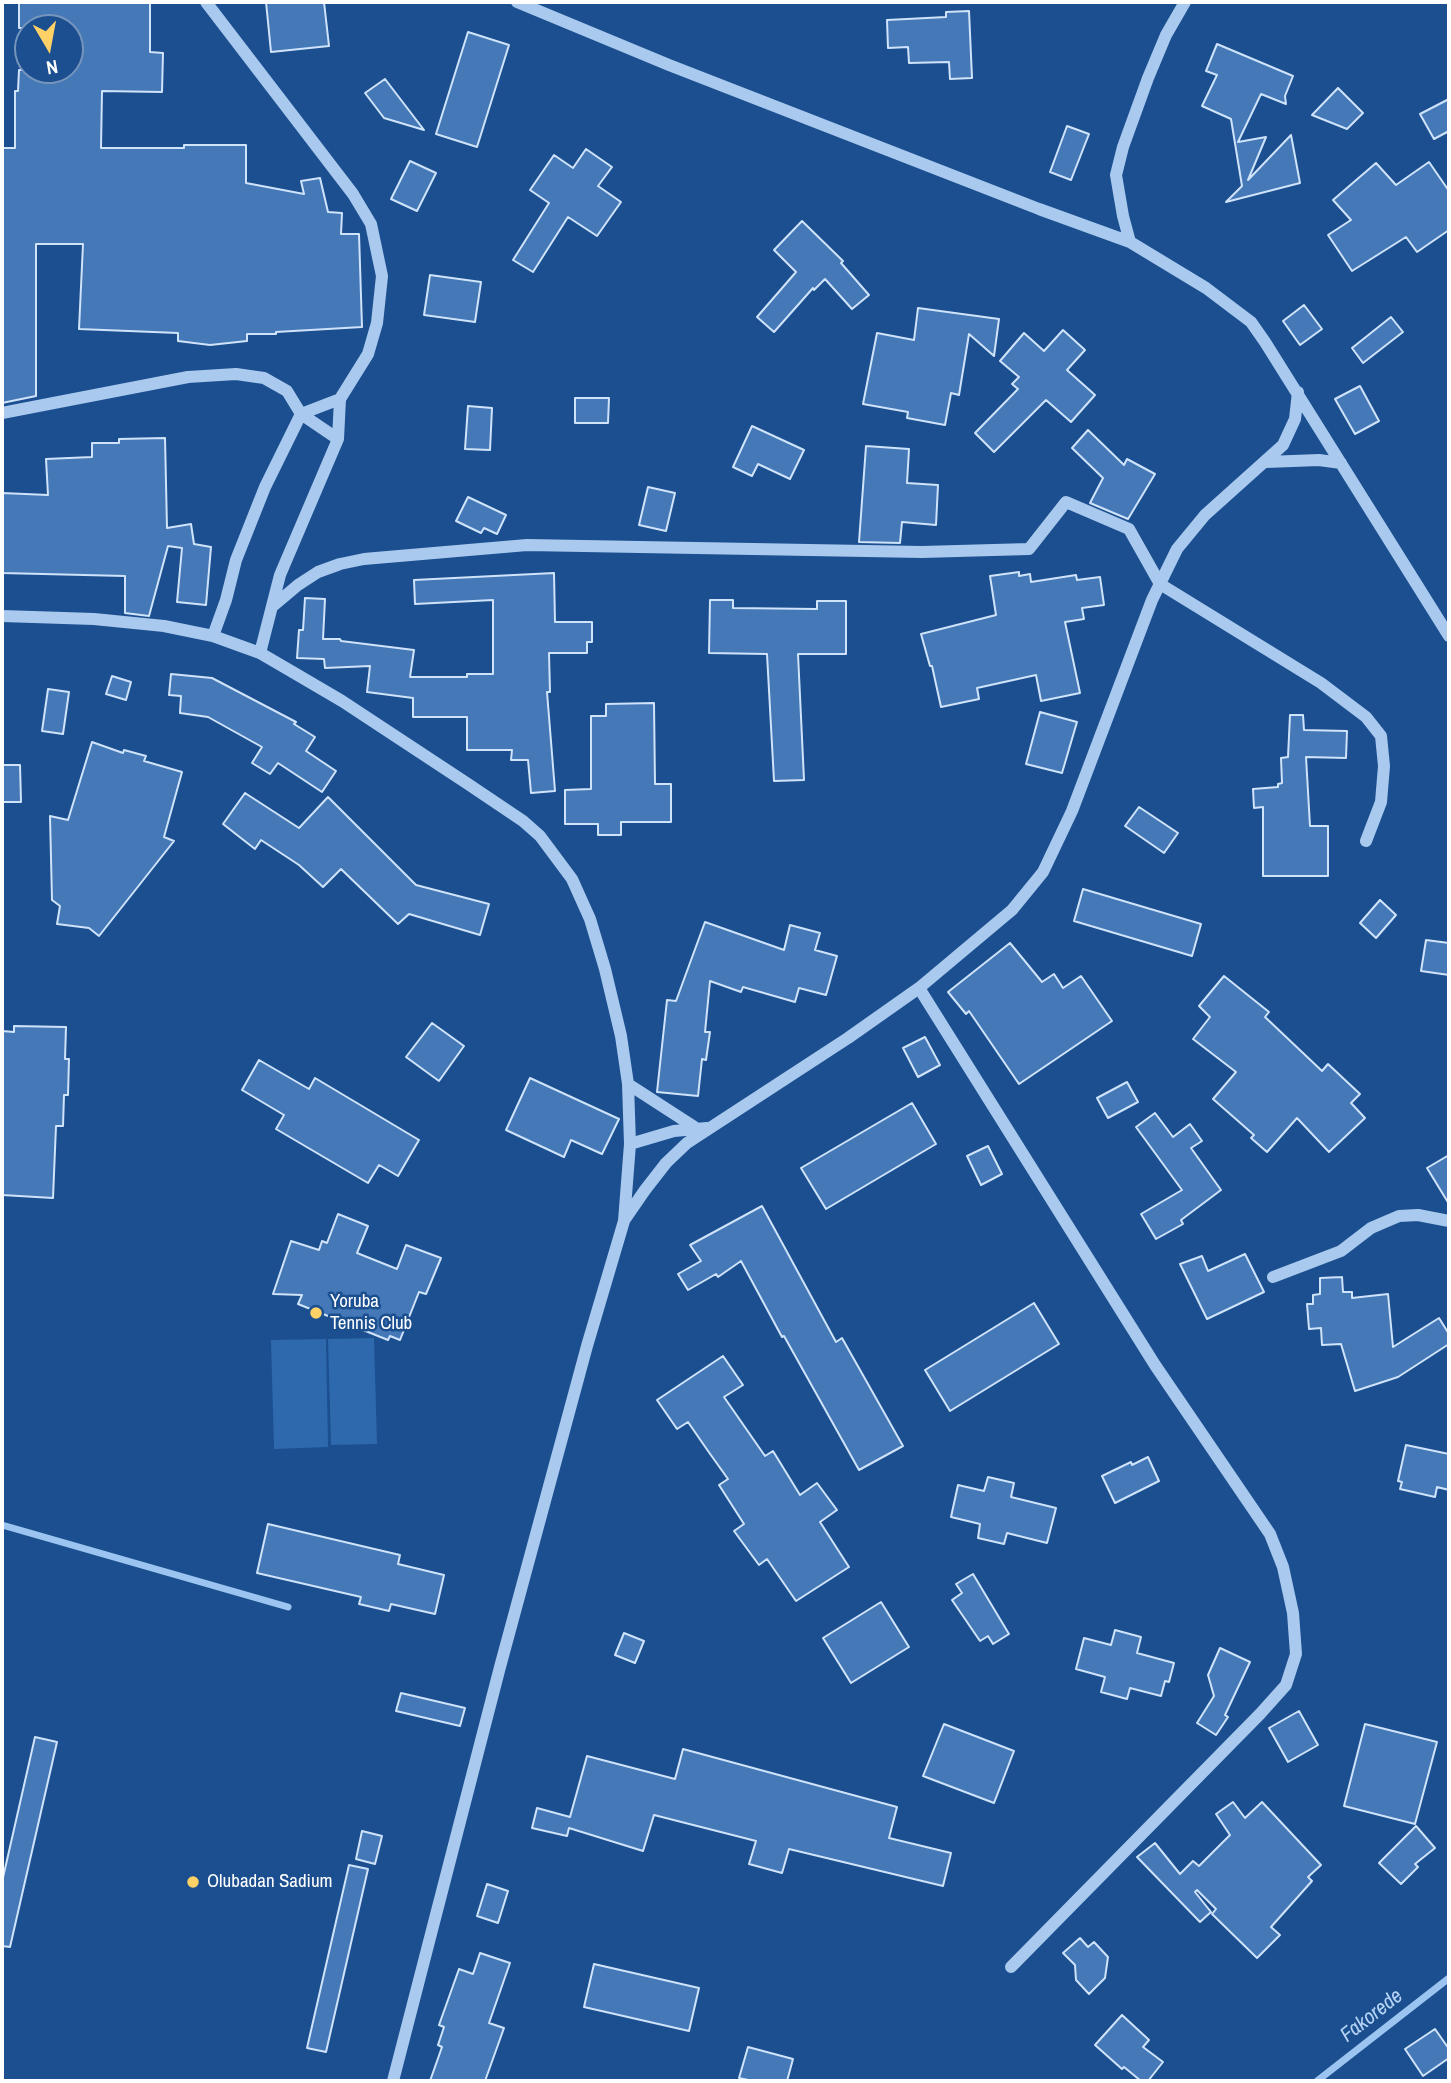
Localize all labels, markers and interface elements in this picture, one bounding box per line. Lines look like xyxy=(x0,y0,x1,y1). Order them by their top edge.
north arrow xyxy=(14,14,84,84)
text: N xyxy=(45,54,60,81)
place label: Yoruba Tennis Club xyxy=(330,1291,412,1335)
marker: Yoruba Tennis Club xyxy=(308,1305,324,1321)
place label: Olubadan Sadium xyxy=(207,1871,333,1893)
marker: Olubadan Sadium xyxy=(185,1874,201,1890)
water label: Fakorede xyxy=(1336,1984,1408,2048)

